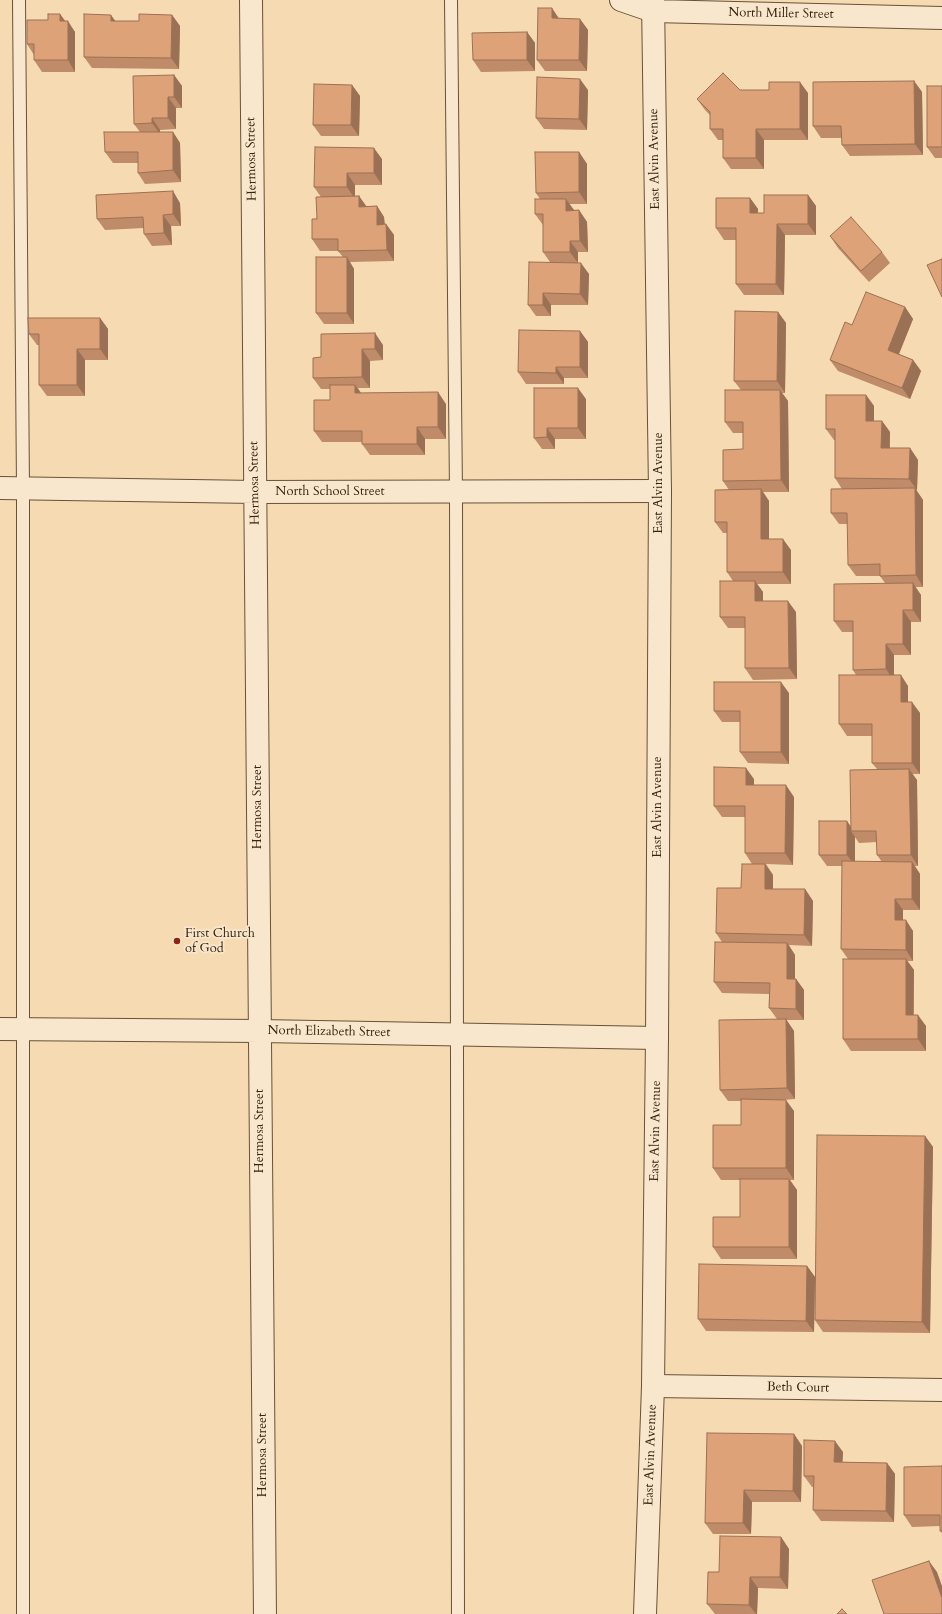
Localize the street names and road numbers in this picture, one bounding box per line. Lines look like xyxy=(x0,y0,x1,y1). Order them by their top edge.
street label: North Miller Street xyxy=(728,5,834,23)
street label: East Alvin Avenue xyxy=(646,108,664,210)
street label: Hermosa Street xyxy=(243,117,261,201)
street label: East Alvin Avenue xyxy=(651,432,667,534)
street label: Hermosa Street xyxy=(246,441,264,525)
street label: North School Street xyxy=(275,484,385,500)
street label: East Alvin Avenue xyxy=(650,756,666,858)
street label: Hermosa Street xyxy=(250,765,266,849)
street label: North Elizabeth Street xyxy=(267,1023,391,1041)
street label: East Alvin Avenue xyxy=(647,1080,665,1182)
street label: Hermosa Street xyxy=(252,1089,268,1173)
street label: Beth Court xyxy=(767,1380,829,1396)
street label: East Alvin Avenue xyxy=(641,1404,661,1506)
street label: Hermosa Street xyxy=(255,1413,271,1497)

